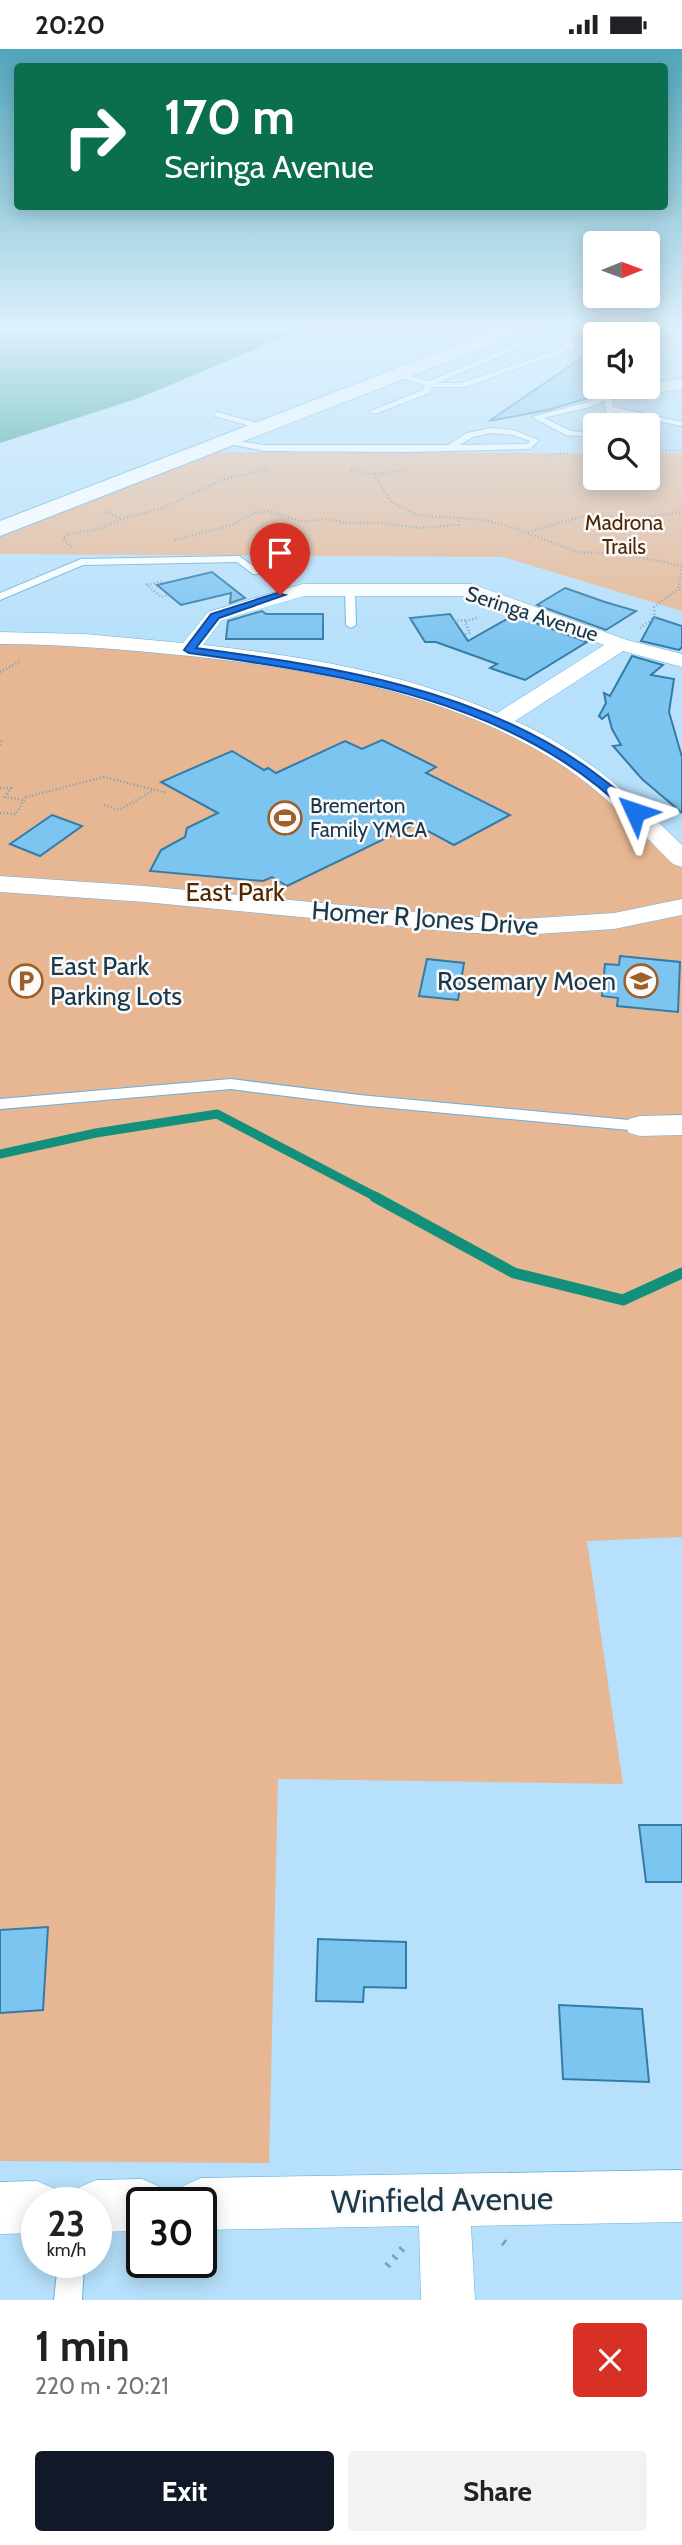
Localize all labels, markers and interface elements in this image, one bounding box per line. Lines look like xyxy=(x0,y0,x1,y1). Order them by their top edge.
text: 20:20 xyxy=(35,9,105,41)
text: 170 m xyxy=(164,87,295,146)
icon: right xyxy=(49,91,140,182)
text: Seringa Avenue xyxy=(164,147,374,186)
north arrow xyxy=(583,231,660,308)
map controls xyxy=(583,231,660,490)
button: sound xyxy=(583,322,660,399)
button: search xyxy=(583,413,660,490)
park label: Madrona Trails xyxy=(585,510,663,559)
pin xyxy=(250,523,310,595)
icon: arrive xyxy=(261,534,299,572)
street label: Seringa Avenue xyxy=(463,580,602,647)
position arrow xyxy=(598,775,672,849)
place label: Bremerton Family YMCA xyxy=(310,793,427,842)
sports icon: Bremerton Family YMCA xyxy=(266,799,304,837)
park label: East Park xyxy=(185,876,285,908)
street label: Homer R Jones Drive xyxy=(310,894,540,942)
place label: East Park Parking Lots xyxy=(50,950,182,1012)
parking icon: East Park Parking Lots xyxy=(7,962,45,1000)
school or university icon: Rosemary Moen xyxy=(622,962,660,1000)
place label: Rosemary Moen xyxy=(437,965,616,997)
street label: Winfield Avenue xyxy=(331,2178,553,2221)
speed limit sign: 30 xyxy=(126,2187,217,2278)
text: 23 xyxy=(48,2202,85,2245)
text: km/h xyxy=(47,2239,86,2261)
text: 1 min xyxy=(35,2320,130,2372)
button: close xyxy=(573,2323,647,2397)
text: 220 m · 20:21 xyxy=(35,2372,169,2400)
button: Exit xyxy=(35,2451,334,2531)
button: Share xyxy=(348,2451,647,2531)

